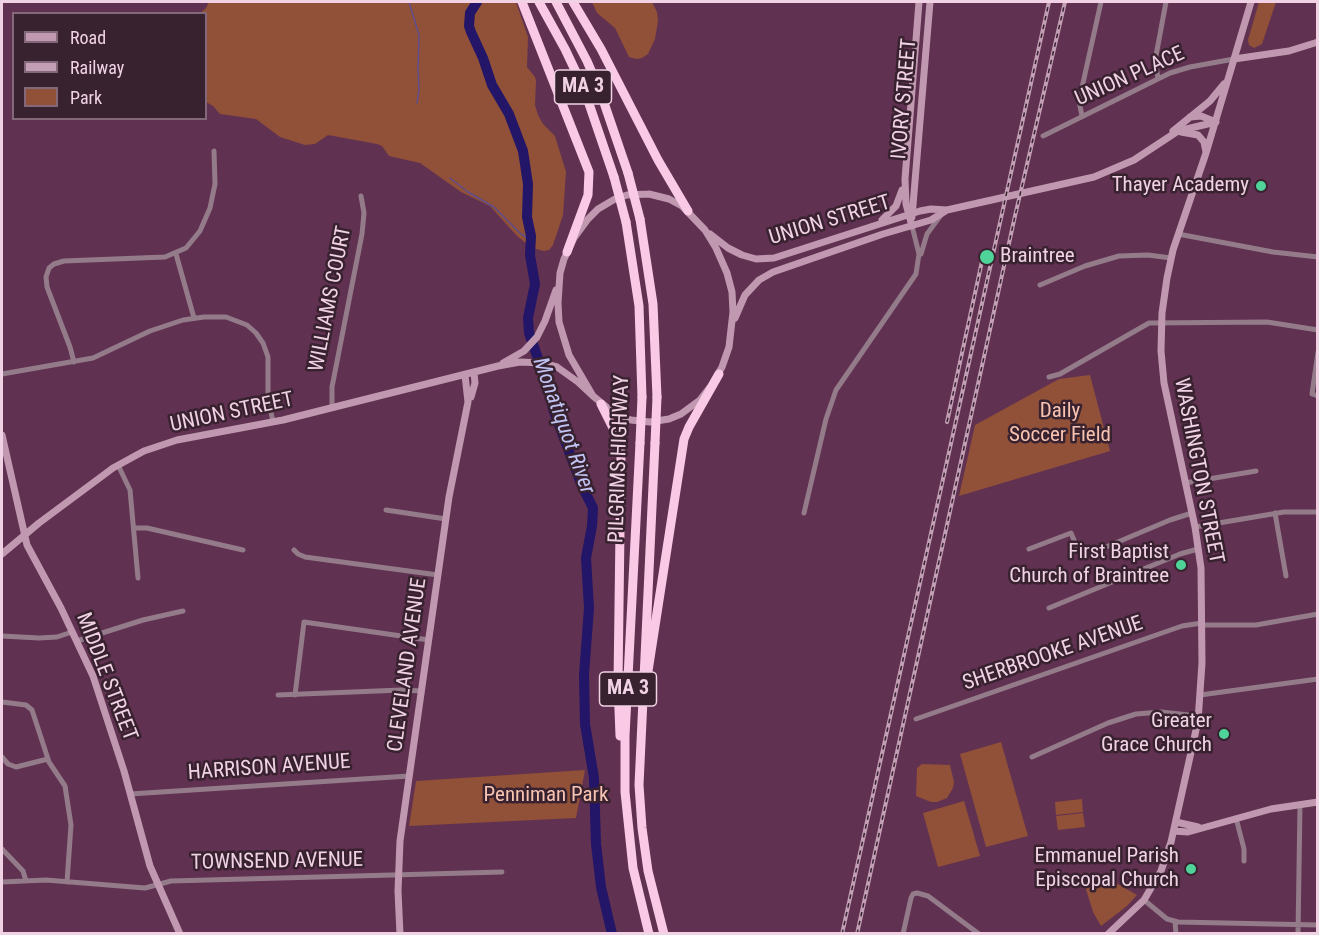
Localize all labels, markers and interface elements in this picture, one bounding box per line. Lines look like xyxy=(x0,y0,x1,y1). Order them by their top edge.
legend xyxy=(12,12,207,120)
text: Road xyxy=(70,27,106,48)
street label: IVORY STREET xyxy=(887,38,923,160)
street label: UNION PLACE xyxy=(1072,42,1188,112)
text: Railway xyxy=(70,57,124,78)
road number: MA 3 xyxy=(554,70,612,104)
text: Park xyxy=(70,87,102,108)
place label: Thayer Academy xyxy=(1112,173,1249,199)
marker: Thayer Academy xyxy=(1254,179,1268,193)
street label: UNION STREET xyxy=(766,191,894,251)
street label: WILLIAMS COURT xyxy=(305,224,357,374)
place label: Braintree xyxy=(1000,244,1075,270)
marker: Braintree xyxy=(978,248,996,266)
water label: Monatiquot River xyxy=(526,354,600,498)
street label: PILGRIMS HIGHWAY xyxy=(604,375,636,543)
street label: WASHINGTON STREET xyxy=(1168,376,1228,566)
street label: UNION STREET xyxy=(168,388,296,438)
park label: Daily Soccer Field xyxy=(1009,399,1111,449)
place label: First Baptist Church of Braintree xyxy=(1009,540,1169,590)
marker: First Baptist Church of Braintree xyxy=(1174,558,1188,572)
street label: CLEVELAND AVENUE xyxy=(383,576,433,754)
street label: MIDDLE STREET xyxy=(70,609,142,745)
street label: SHERBROOKE AVENUE xyxy=(960,611,1146,697)
road number: MA 3 xyxy=(600,672,656,706)
place label: Greater Grace Church xyxy=(1101,709,1212,759)
marker: Greater Grace Church xyxy=(1217,727,1231,741)
street label: HARRISON AVENUE xyxy=(187,750,351,786)
park label: Penniman Park xyxy=(484,783,608,809)
place label: Emmanuel Parish Episcopal Church xyxy=(1035,844,1179,894)
street label: TOWNSEND AVENUE xyxy=(191,848,363,876)
marker: Emmanuel Parish Episcopal Church xyxy=(1184,862,1198,876)

